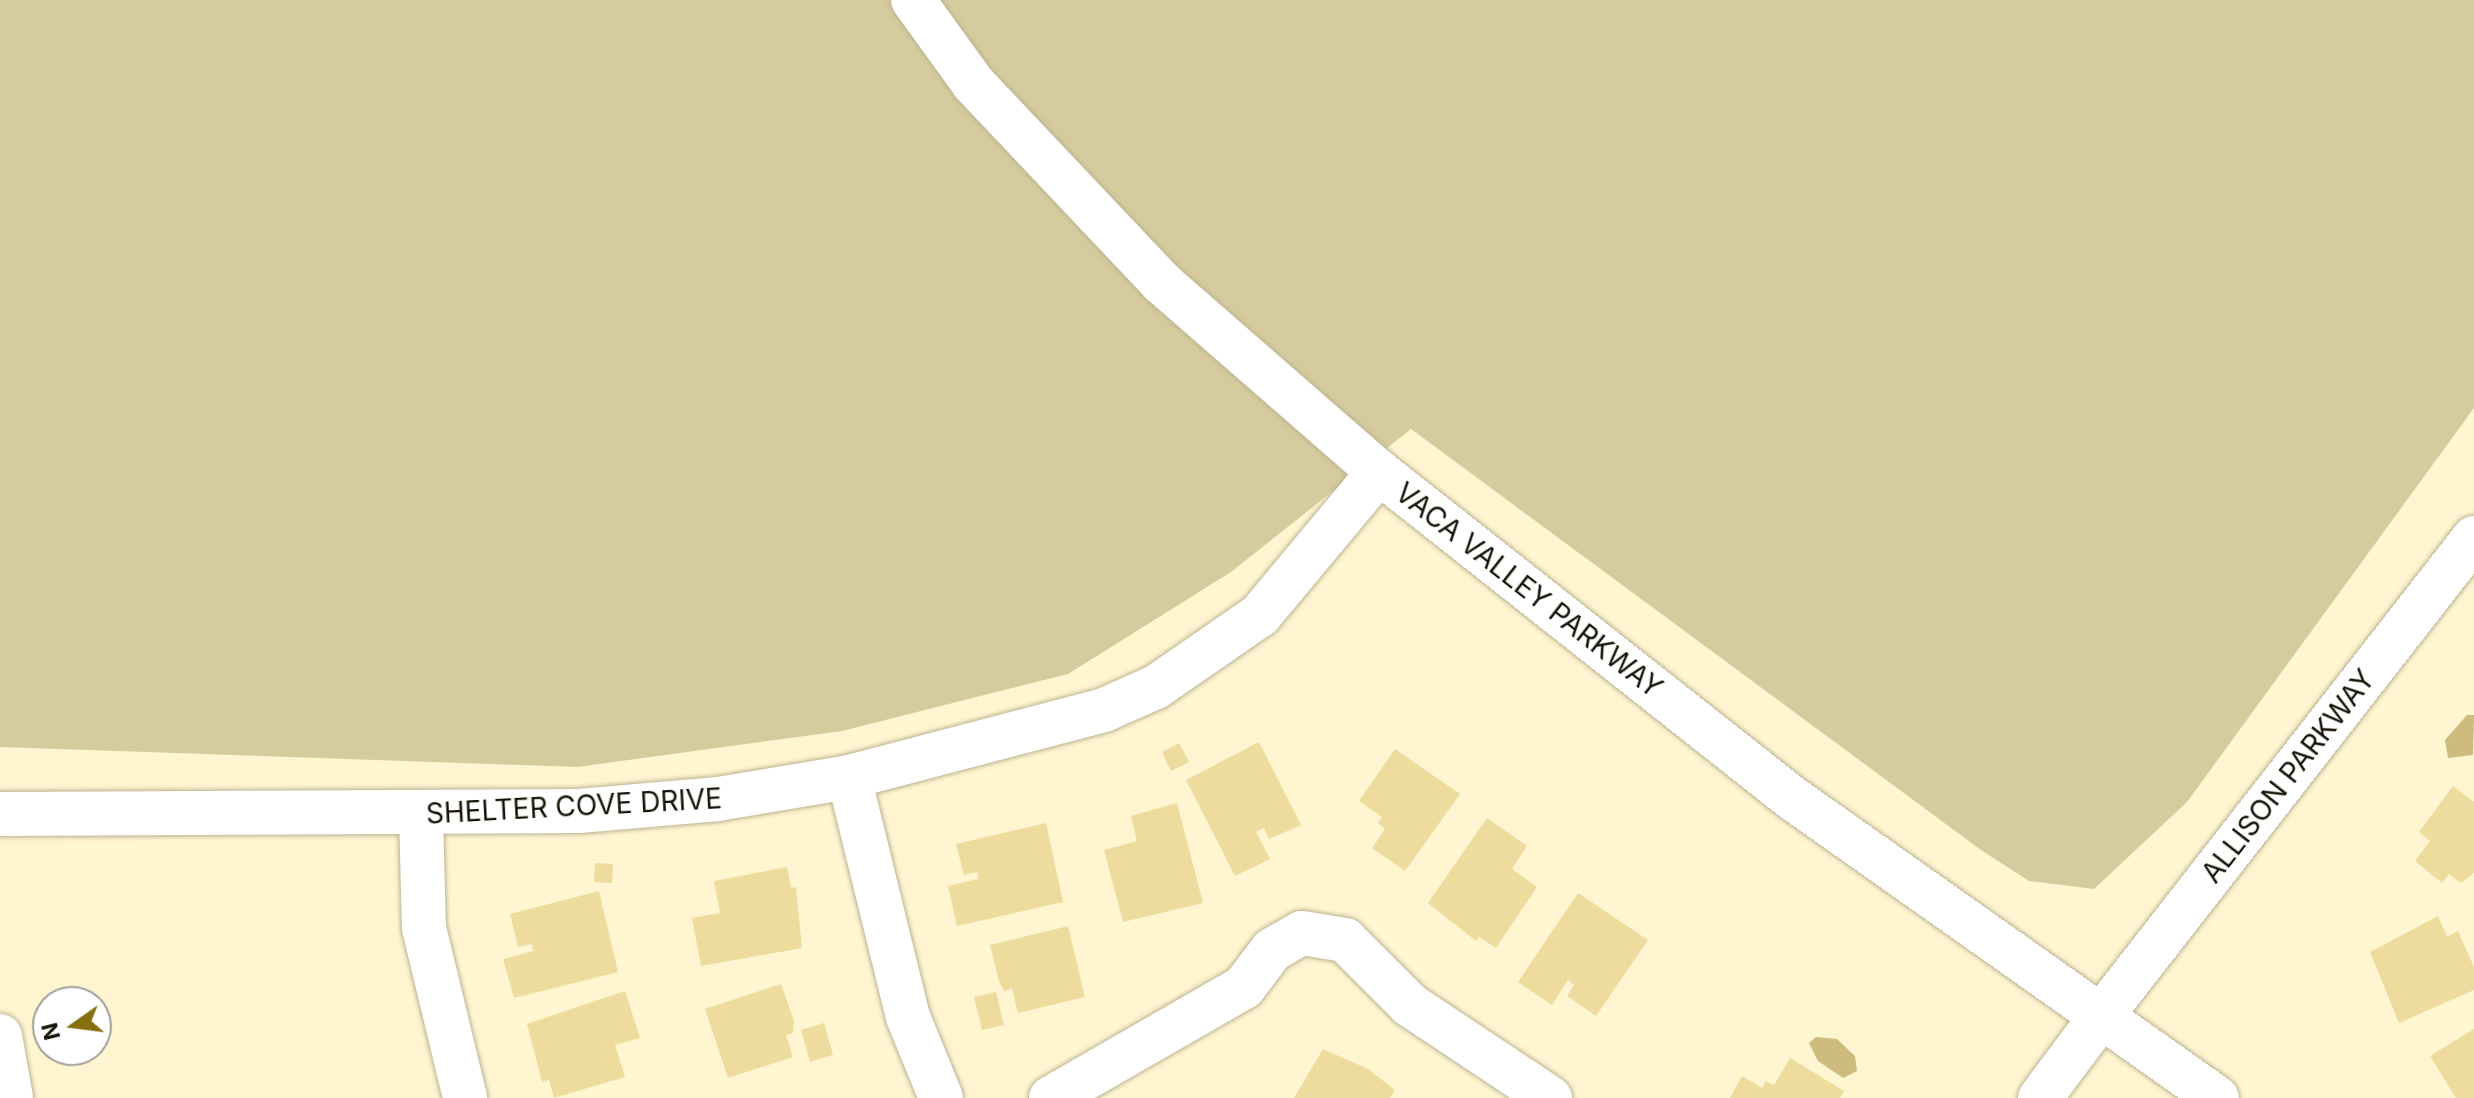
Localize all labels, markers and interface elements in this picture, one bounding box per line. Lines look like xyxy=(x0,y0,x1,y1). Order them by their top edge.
street label: VACA VALLEY PARKWAY xyxy=(1389,475,1669,705)
street label: ALLISON PARKWAY xyxy=(2194,663,2382,889)
street label: SHELTER COVE DRIVE xyxy=(425,781,723,831)
north arrow xyxy=(32,986,112,1066)
text: N xyxy=(36,1020,65,1043)

